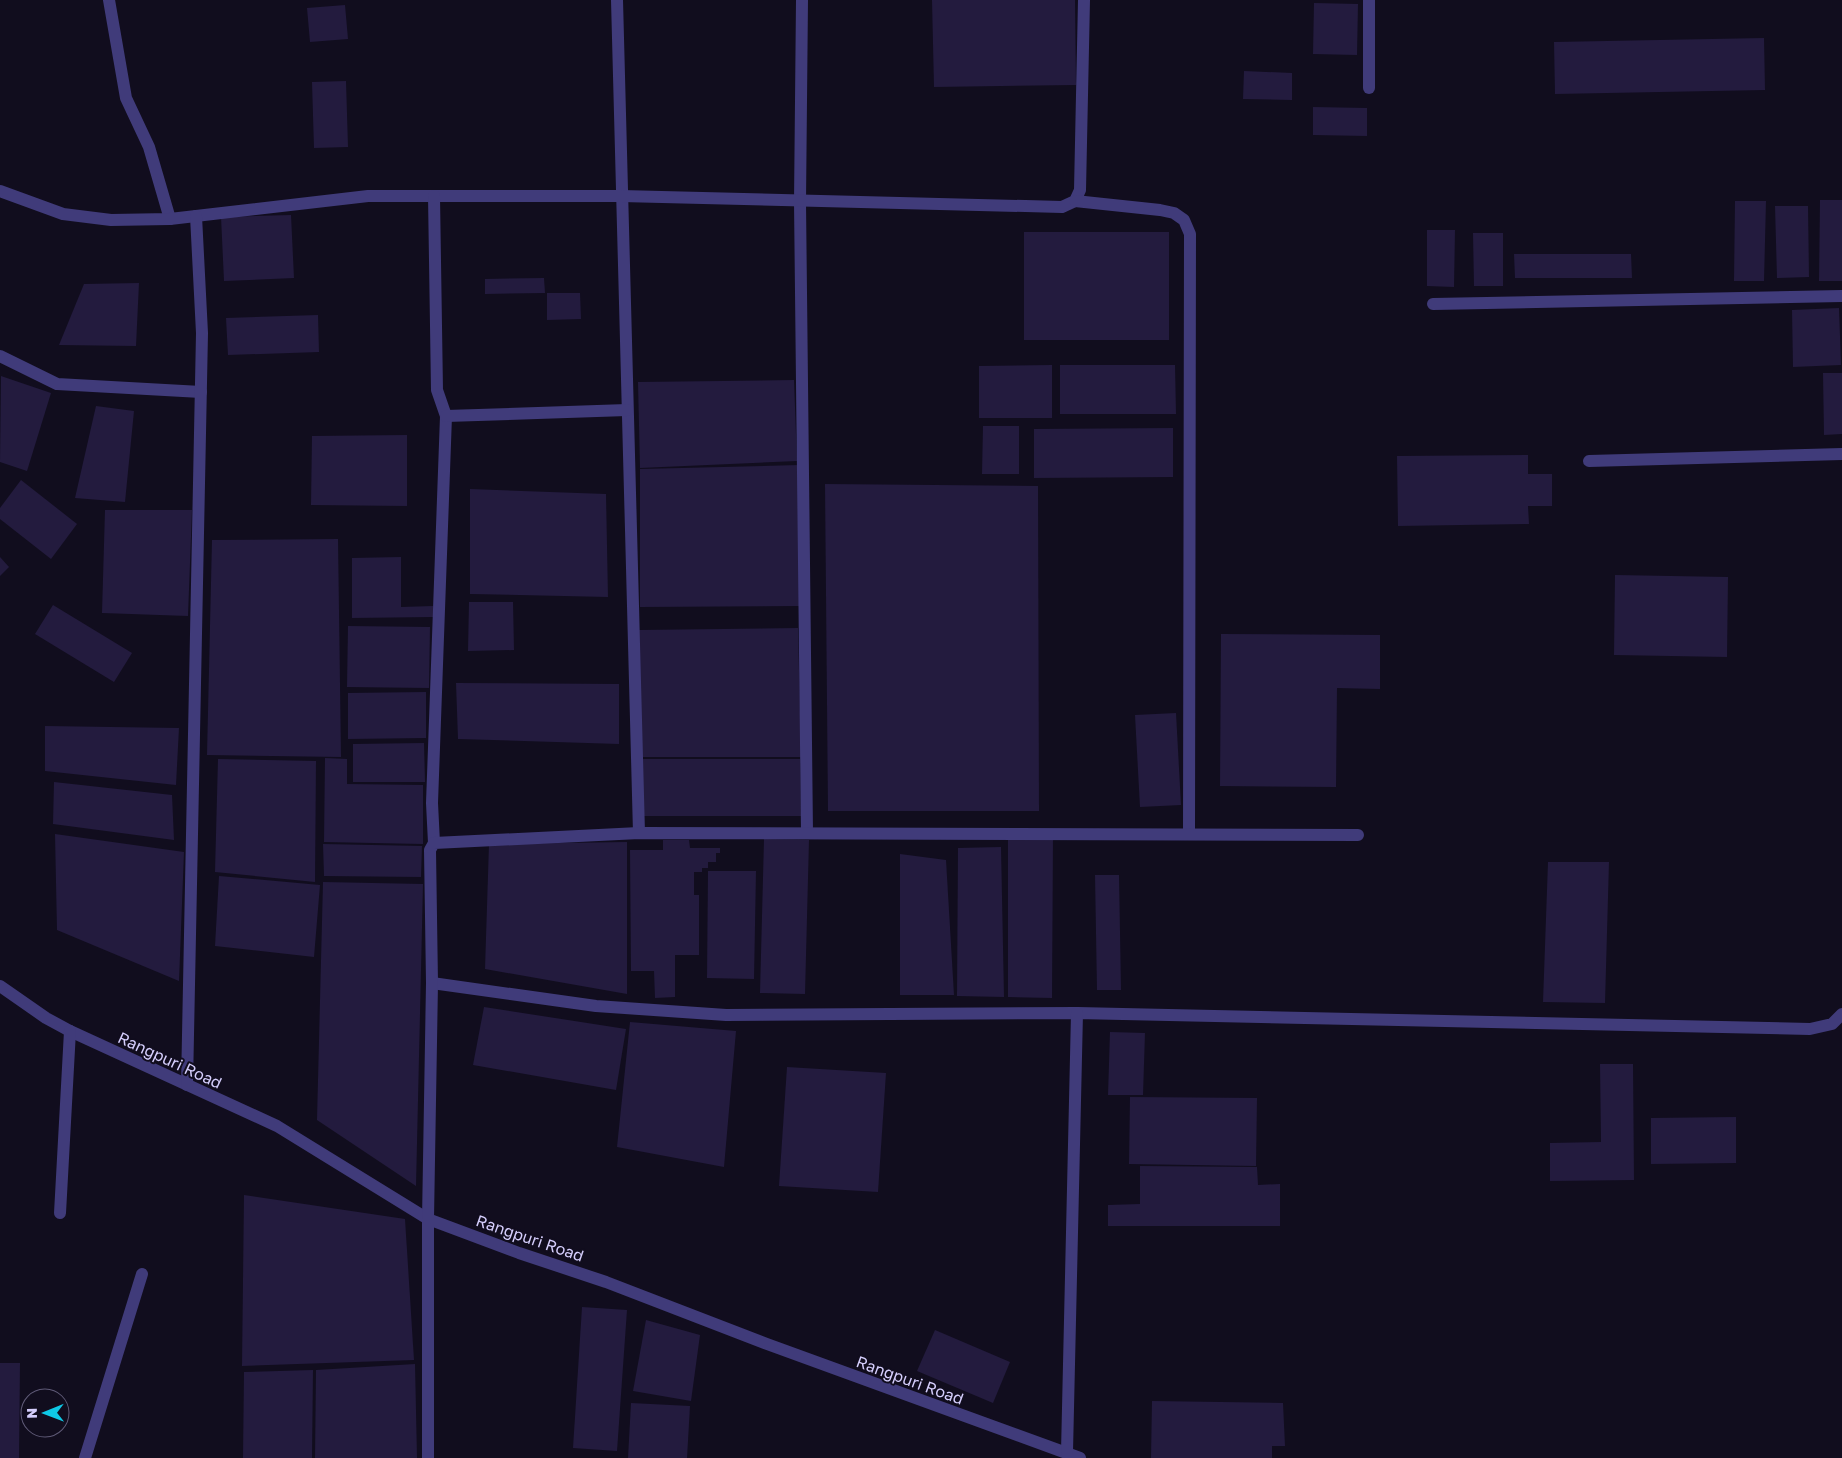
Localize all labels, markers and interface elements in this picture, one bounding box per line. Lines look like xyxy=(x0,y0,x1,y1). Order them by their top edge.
street label: Rangpuri Road xyxy=(115,1027,225,1093)
street label: Rangpuri Road xyxy=(473,1210,587,1266)
street label: Rangpuri Road xyxy=(854,1351,966,1409)
north arrow xyxy=(20,1388,70,1438)
text: N xyxy=(23,1408,40,1419)

